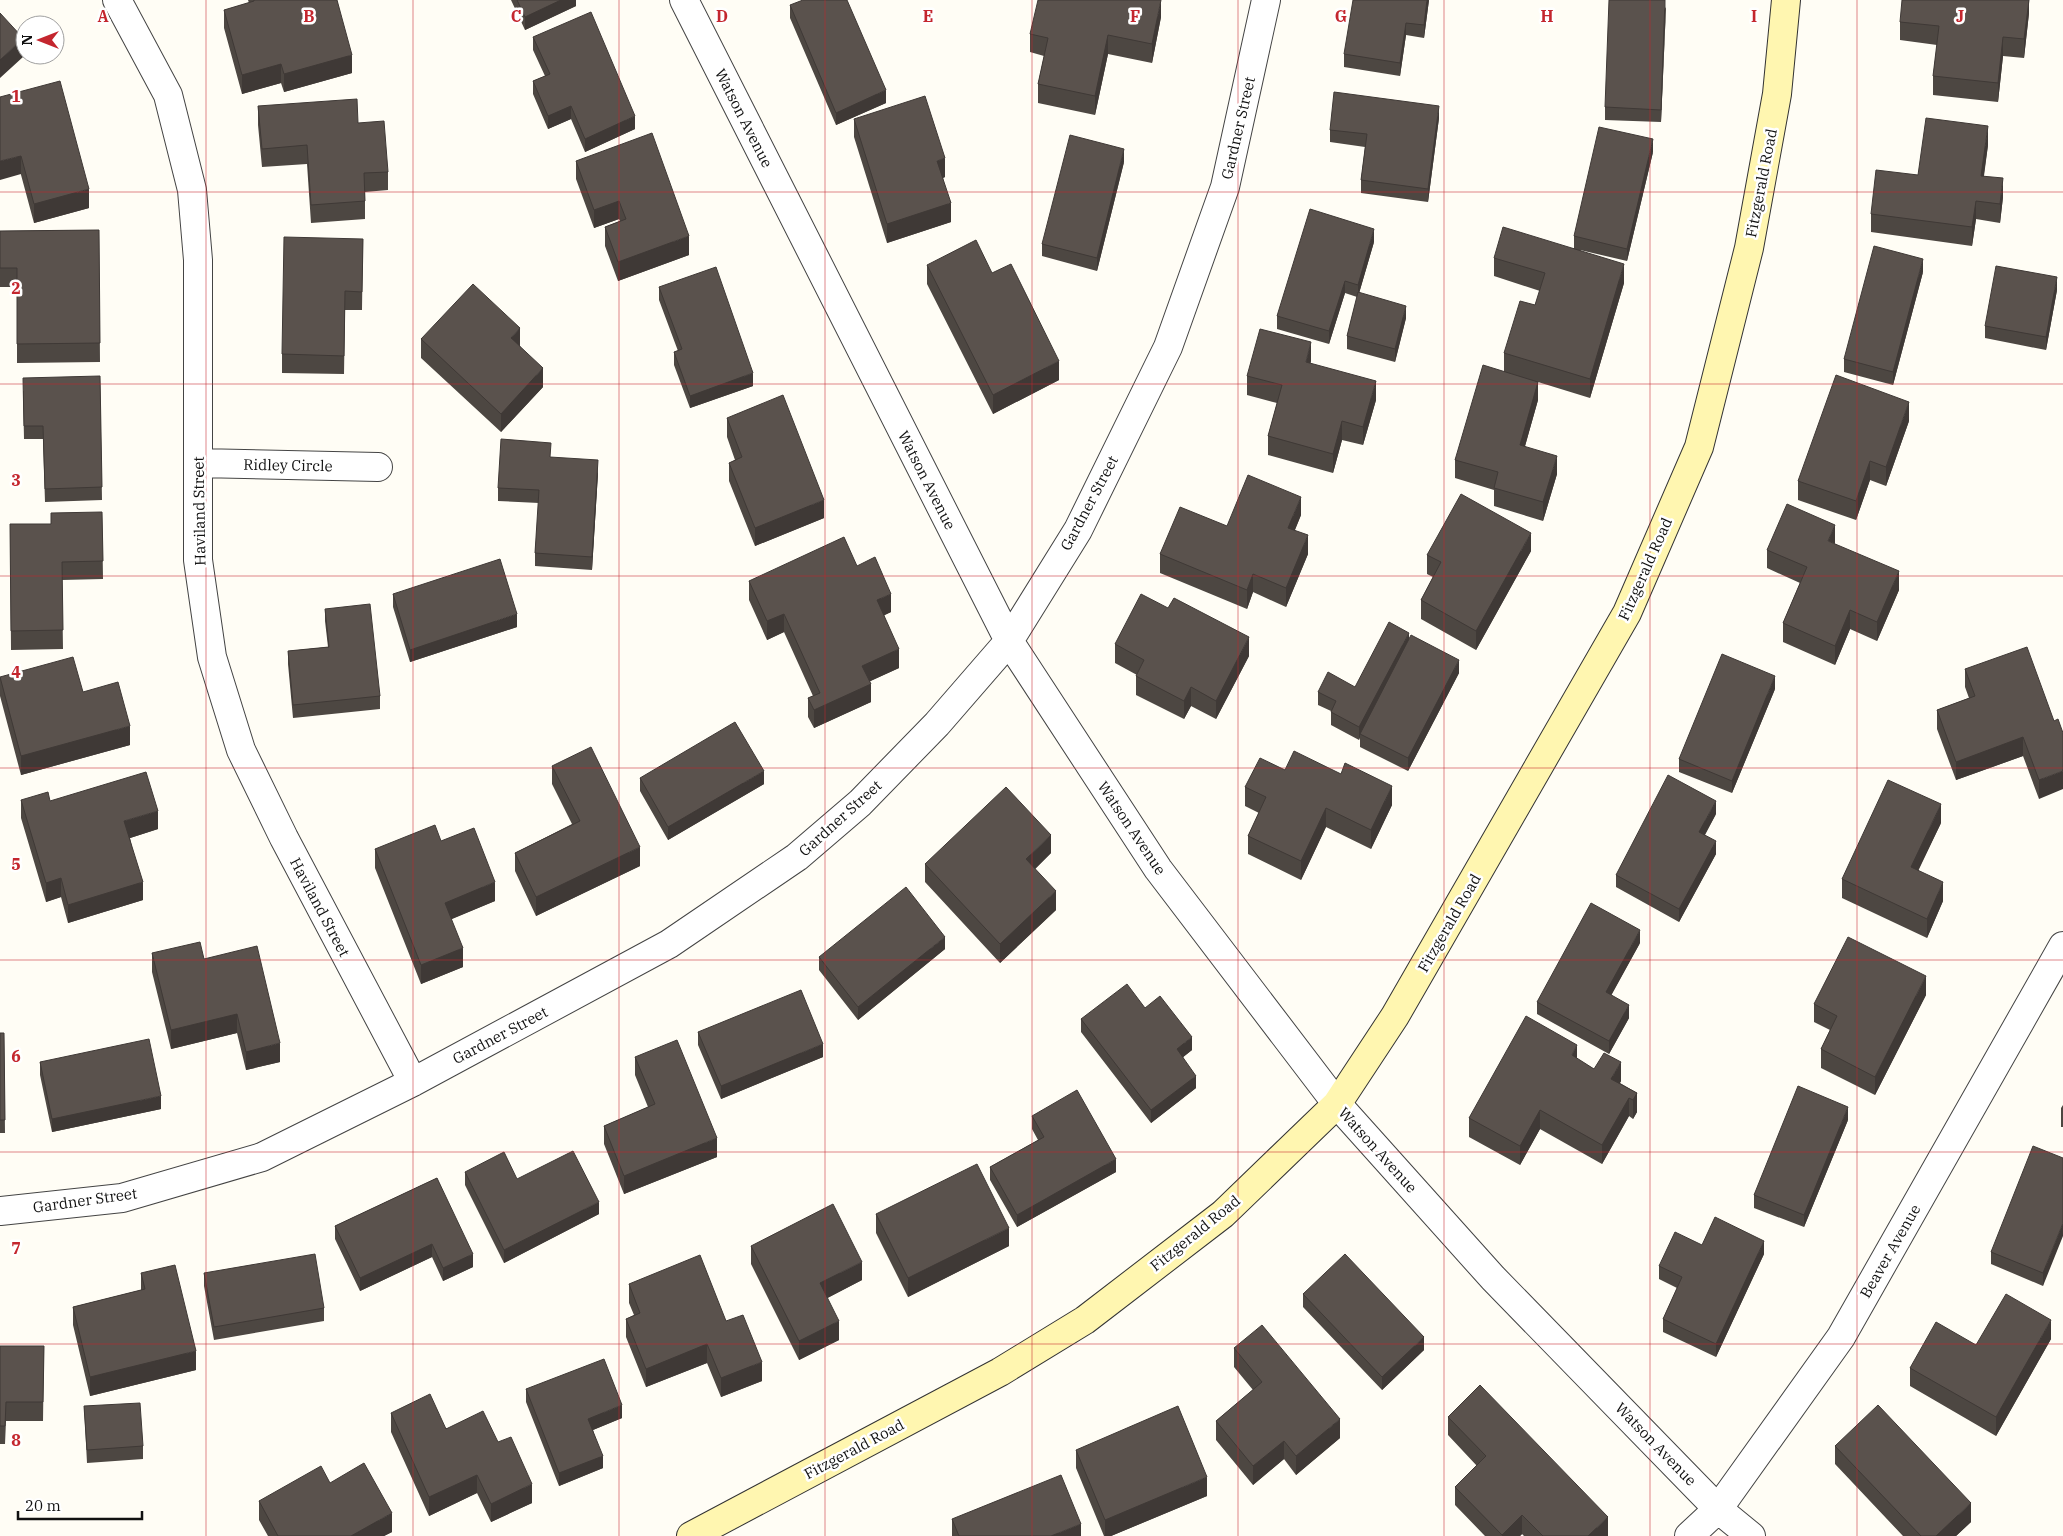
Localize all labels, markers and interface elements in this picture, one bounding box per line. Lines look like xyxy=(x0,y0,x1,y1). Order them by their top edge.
text: A xyxy=(97,6,109,26)
text: B xyxy=(303,6,315,26)
text: C xyxy=(511,6,521,26)
text: D xyxy=(716,6,728,26)
text: E xyxy=(923,6,933,26)
text: F xyxy=(1130,6,1140,26)
text: G xyxy=(1335,6,1347,26)
text: H xyxy=(1541,6,1554,26)
text: I xyxy=(1751,6,1757,26)
text: J xyxy=(1956,6,1964,26)
north arrow xyxy=(15,15,65,65)
text: N xyxy=(18,34,36,46)
street label: Watson Avenue xyxy=(711,65,777,171)
street label: Gardner Street xyxy=(1217,75,1259,181)
text: 1 xyxy=(11,86,21,106)
street label: Fitzgerald Road xyxy=(1741,127,1781,239)
text: 2 xyxy=(11,278,21,298)
street label: Watson Avenue xyxy=(894,427,960,533)
street label: Gardner Street xyxy=(1056,452,1122,554)
street label: Ridley Circle xyxy=(243,455,333,475)
street label: Haviland Street xyxy=(189,456,209,566)
text: 3 xyxy=(11,470,21,490)
street label: Fitzgerald Road xyxy=(1614,515,1676,623)
text: 4 xyxy=(11,662,21,682)
street label: Gardner Street xyxy=(795,776,885,860)
street label: Watson Avenue xyxy=(1094,778,1170,878)
text: 5 xyxy=(11,854,21,874)
street label: Haviland Street xyxy=(286,854,354,960)
street label: Fitzgerald Road xyxy=(1413,870,1485,976)
street label: Gardner Street xyxy=(449,1002,551,1068)
text: 6 xyxy=(11,1046,21,1066)
street label: Watson Avenue xyxy=(1335,1103,1421,1197)
street label: Gardner Street xyxy=(32,1183,138,1217)
street label: Fitzgerald Road xyxy=(1146,1191,1244,1275)
street label: Beaver Avenue xyxy=(1856,1201,1924,1301)
text: 7 xyxy=(11,1238,21,1258)
street label: Watson Avenue xyxy=(1611,1398,1701,1490)
street label: Fitzgerald Road xyxy=(801,1415,907,1483)
text: 8 xyxy=(11,1430,21,1450)
scale bar xyxy=(18,1488,141,1520)
text: 20 m xyxy=(25,1496,61,1515)

